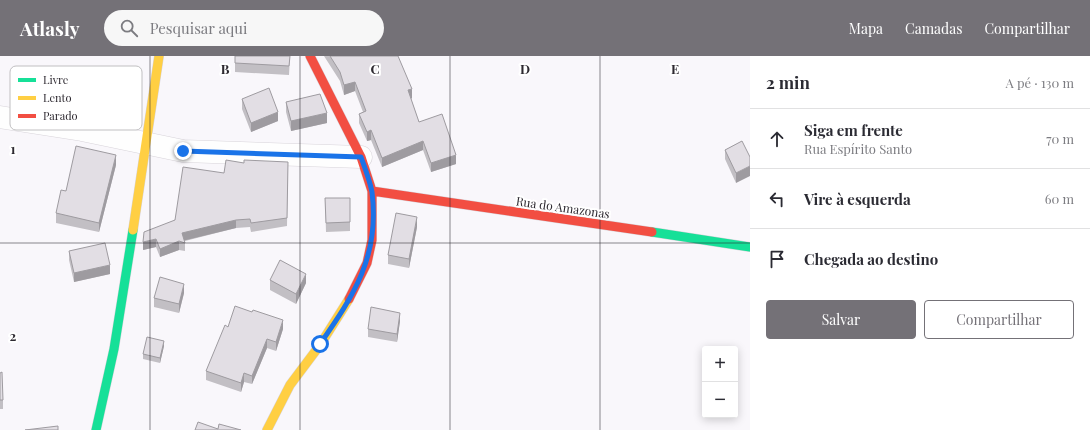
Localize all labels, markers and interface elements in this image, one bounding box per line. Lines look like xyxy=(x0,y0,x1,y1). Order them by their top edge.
search box xyxy=(104,10,384,46)
text: Atlasly xyxy=(20,15,80,41)
icon: search xyxy=(118,17,140,39)
text: Pesquisar aqui xyxy=(150,18,247,38)
text: Mapa xyxy=(849,19,883,38)
text: Camadas xyxy=(905,19,962,38)
text: Compartilhar xyxy=(984,19,1070,38)
text: B xyxy=(221,60,230,77)
text: C xyxy=(370,60,380,77)
text: D xyxy=(520,60,530,77)
text: E xyxy=(671,60,679,77)
legend xyxy=(10,66,142,130)
text: 2 min xyxy=(766,71,810,93)
text: Livre xyxy=(43,72,69,87)
text: A pé · 130 m xyxy=(1006,74,1074,91)
text: Lento xyxy=(43,90,72,105)
text: Parado xyxy=(43,108,78,123)
text: Siga em frente xyxy=(804,120,903,140)
icon: ahead xyxy=(766,128,788,150)
text: 70 m xyxy=(1046,130,1074,147)
text: 1 xyxy=(11,140,16,157)
text: Rua Espírito Santo xyxy=(804,140,912,157)
route end xyxy=(174,142,192,160)
icon: left xyxy=(766,188,788,210)
text: Vire à esquerda xyxy=(804,189,911,209)
text: 60 m xyxy=(1045,190,1074,207)
street label: Rua do Amazonas xyxy=(515,192,611,222)
icon: arrive xyxy=(766,248,788,270)
text: Chegada ao destino xyxy=(804,249,938,269)
button: Salvar xyxy=(766,300,916,339)
button: Compartilhar xyxy=(924,300,1074,339)
text: 2 xyxy=(10,327,17,344)
route start xyxy=(311,335,329,353)
map controls xyxy=(702,346,738,418)
button: + xyxy=(702,346,738,382)
button: − xyxy=(702,382,738,418)

